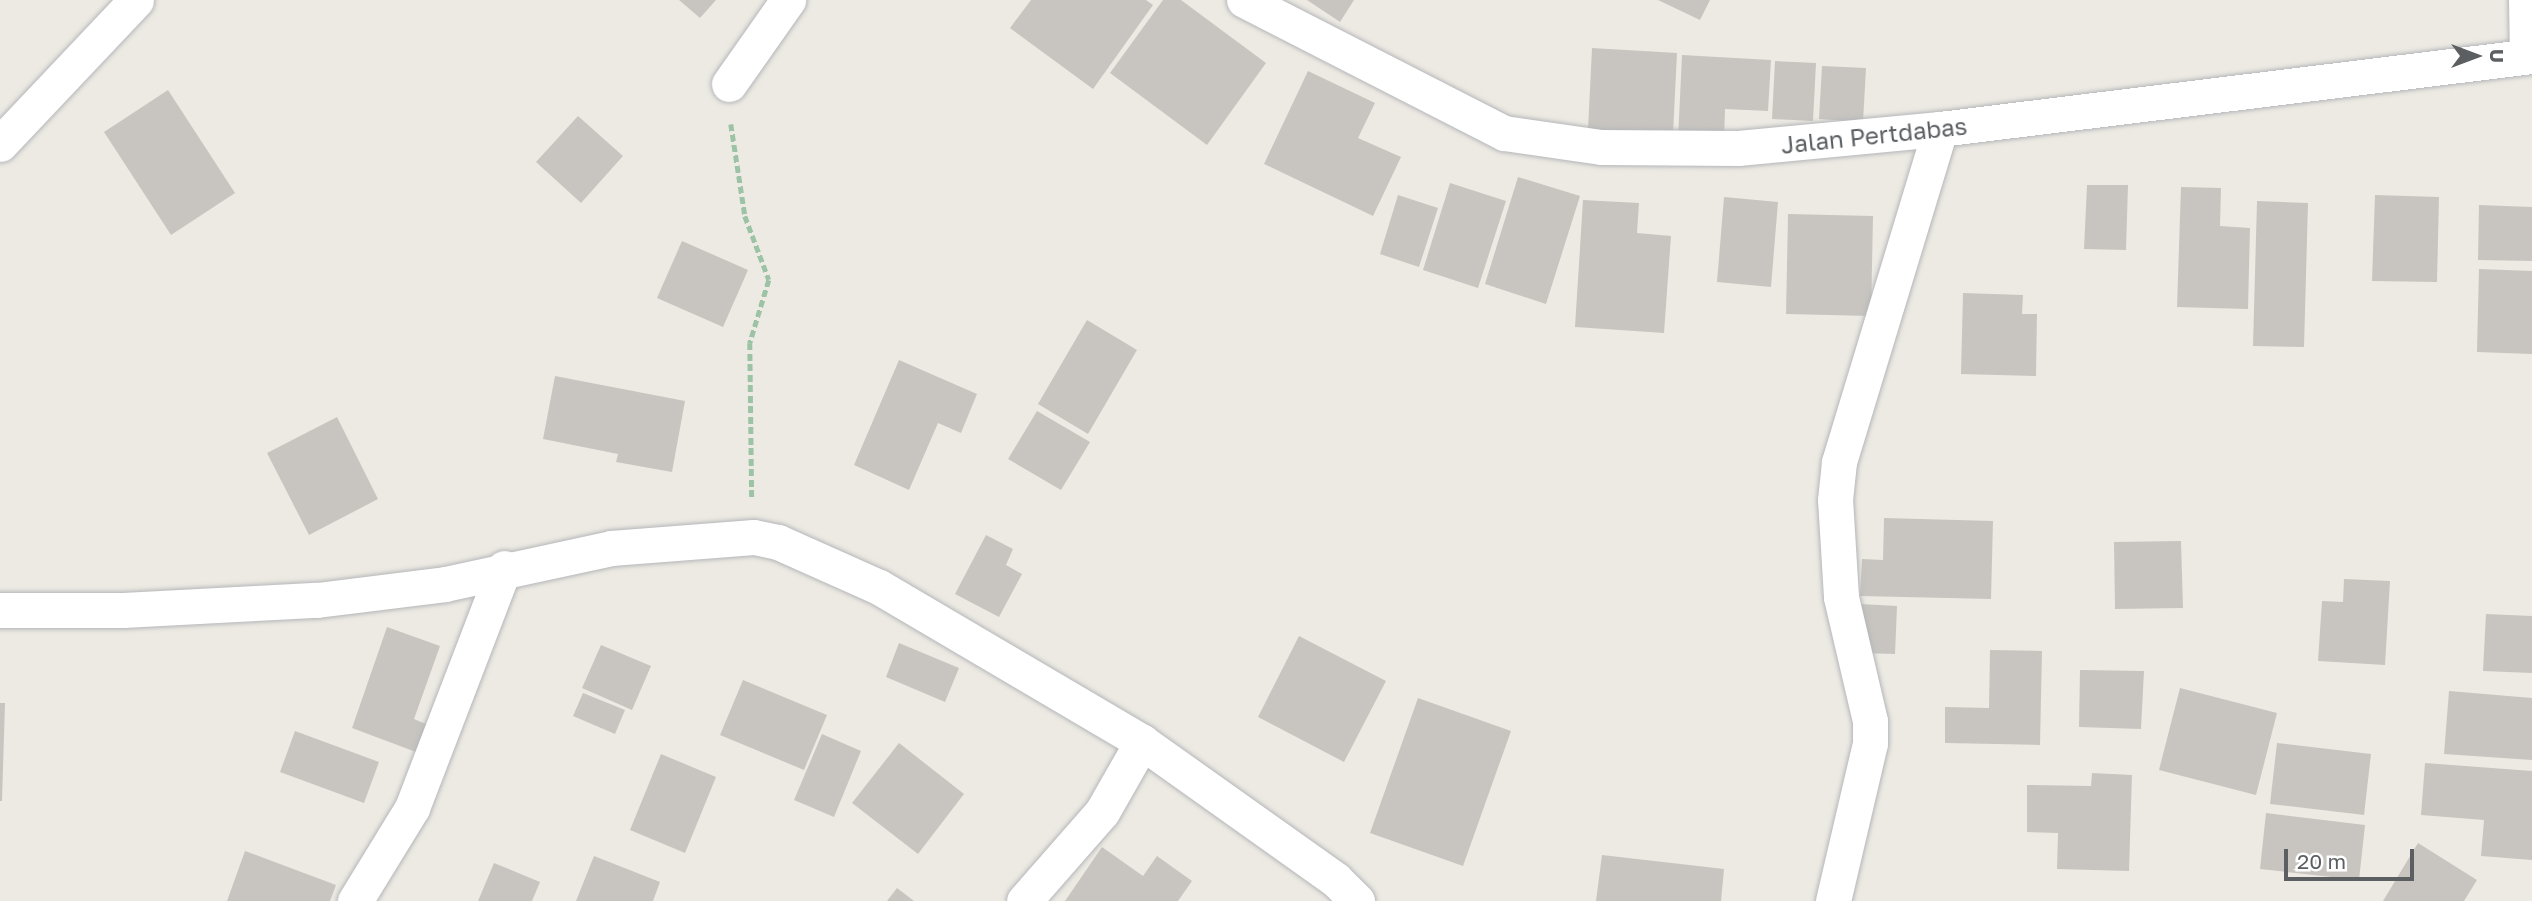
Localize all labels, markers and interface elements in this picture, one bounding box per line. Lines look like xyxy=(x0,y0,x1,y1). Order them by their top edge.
north arrow xyxy=(2441,21,2511,91)
text: U xyxy=(2486,49,2509,63)
street label: Jalan Pertdabas xyxy=(1779,111,1969,159)
scale bar xyxy=(2287,834,2416,878)
text: 20 m xyxy=(2297,848,2346,874)

